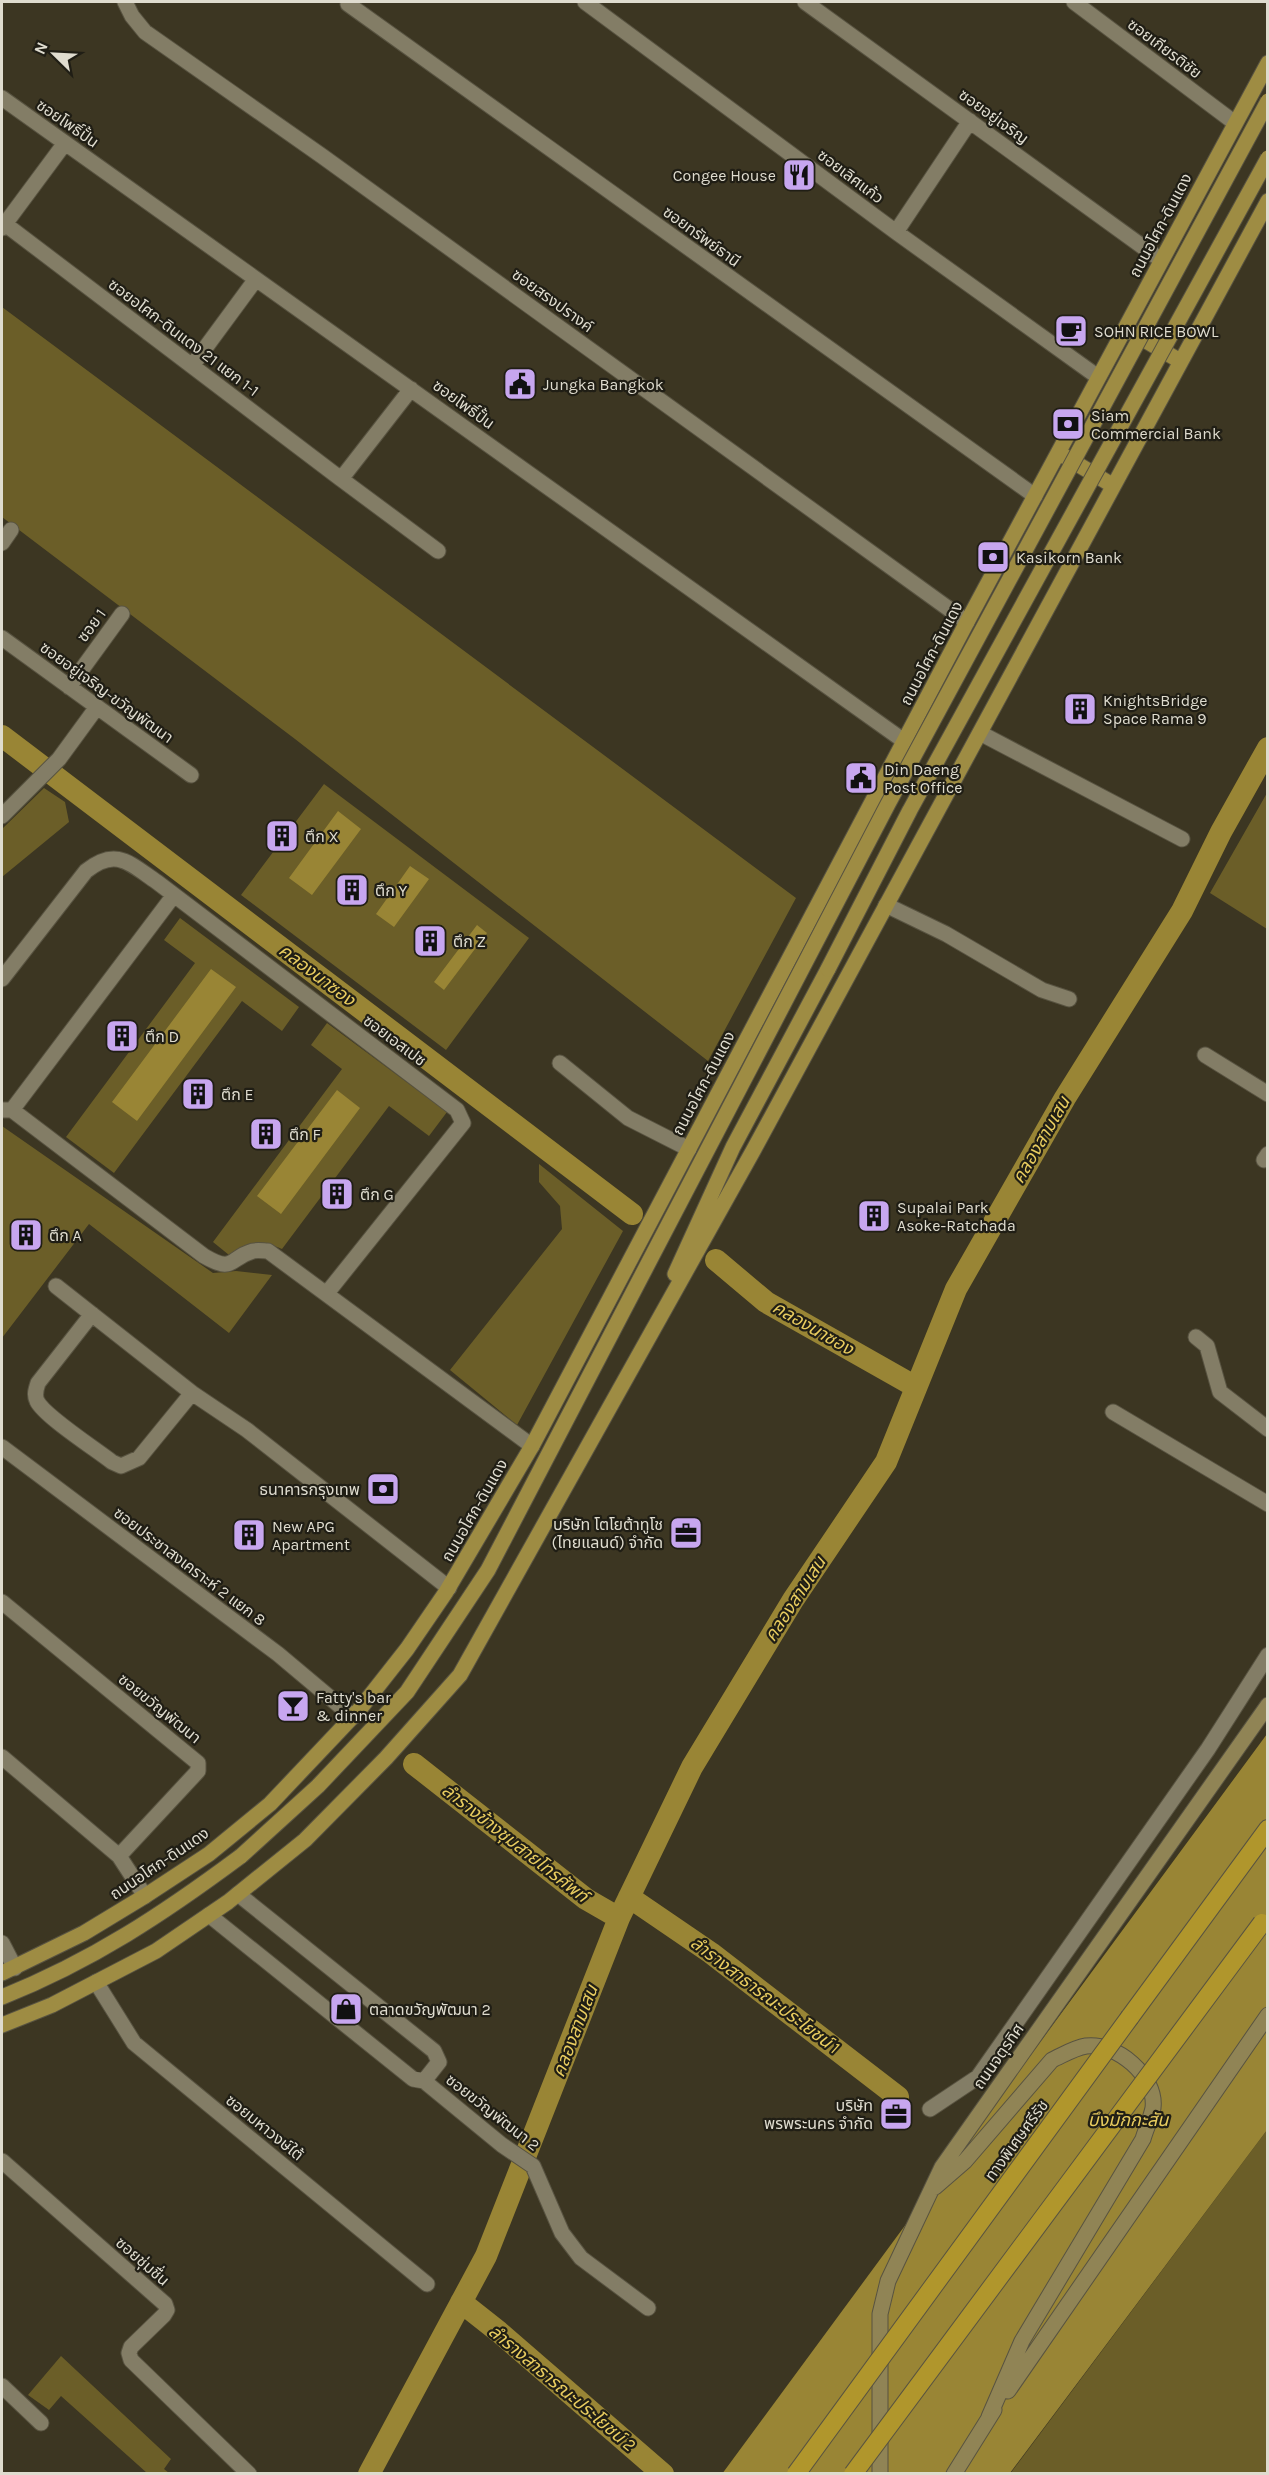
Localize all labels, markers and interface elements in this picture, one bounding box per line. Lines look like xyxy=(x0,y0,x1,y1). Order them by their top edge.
street label: ซอยเกียรติชัย xyxy=(1124,14,1205,82)
north arrow xyxy=(24,24,84,84)
text: N xyxy=(30,39,52,57)
street label: ซอยอยู่เจริญ xyxy=(955,85,1032,148)
street label: ซอยโพธิ์ปั้น xyxy=(33,94,103,152)
street label: ซอยเลิศแก้ว xyxy=(814,145,888,207)
restaurant icon: Congee House xyxy=(781,157,817,193)
place label: Congee House xyxy=(673,166,776,185)
street label: ถนนอโศก-ดินแดง xyxy=(1125,170,1196,281)
street label: ซอยทรัพย์ธานี xyxy=(659,202,744,271)
street label: ซอยสรงปรางค์ xyxy=(508,265,597,336)
street label: ซอยอโศก-ดินแดง 21 แยก 1-1 xyxy=(105,275,263,400)
cafe icon: SOHN RICE BOWL xyxy=(1053,313,1089,349)
place label: SOHN RICE BOWL xyxy=(1094,322,1219,341)
public building icon: Jungka Bangkok xyxy=(502,366,538,402)
street label: ซอยโพธิ์ปั้น xyxy=(429,375,499,433)
place label: Jungka Bangkok xyxy=(543,375,664,394)
bank icon: Siam Commercial Bank xyxy=(1050,406,1086,442)
place label: Siam Commercial Bank xyxy=(1091,406,1221,443)
bank icon: Kasikorn Bank xyxy=(975,539,1011,575)
place label: Kasikorn Bank xyxy=(1016,548,1122,567)
street label: ถนนอโศก-ดินแดง xyxy=(896,598,967,709)
street label: ซอย 1 xyxy=(73,605,110,646)
street label: ซอยอยู่เจริญ-ขวัญพัฒนา xyxy=(36,638,177,747)
building icon: KnightsBridge Space Rama 9 xyxy=(1062,691,1098,727)
place label: KnightsBridge Space Rama 9 xyxy=(1103,691,1207,728)
public building icon: Din Daeng Post Office xyxy=(843,760,879,796)
place label: Din Daeng Post Office xyxy=(884,760,962,797)
building icon: ตึก X xyxy=(264,818,300,854)
place label: ตึก X xyxy=(305,827,339,846)
building icon: ตึก Y xyxy=(334,872,370,908)
place label: ตึก Y xyxy=(375,881,408,900)
building icon: ตึก Z xyxy=(412,923,448,959)
place label: ตึก Z xyxy=(453,932,486,951)
water label: คลองนาซอง xyxy=(275,939,360,1012)
street label: ซอยเอสเปซ xyxy=(360,1011,430,1070)
building icon: ตึก D xyxy=(104,1018,140,1054)
place label: ตึก D xyxy=(145,1027,179,1046)
street label: ถนนอโศก-ดินแดง xyxy=(668,1028,739,1139)
building icon: ตึก E xyxy=(180,1076,216,1112)
place label: ตึก E xyxy=(221,1085,254,1104)
water label: คลองสามเสน xyxy=(1007,1092,1075,1187)
building icon: ตึก F xyxy=(248,1116,284,1152)
place label: ตึก F xyxy=(289,1125,321,1144)
building icon: ตึก G xyxy=(319,1176,355,1212)
place label: ตึก G xyxy=(360,1185,394,1204)
building icon: Supalai Park Asoke-Ratchada xyxy=(856,1198,892,1234)
place label: Supalai Park Asoke-Ratchada xyxy=(897,1198,1016,1235)
building icon: ตึก A xyxy=(8,1217,44,1253)
place label: ตึก A xyxy=(49,1226,82,1245)
water label: คลองนาซอง xyxy=(769,1296,858,1361)
street label: ถนนอโศก-ดินแดง xyxy=(437,1456,512,1565)
bank icon: ธนาคารกรุงเทพ xyxy=(365,1471,401,1507)
place label: ธนาคารกรุงเทพ xyxy=(259,1480,360,1499)
street label: ซอยประชาสงเคราะห์ 2 แยก 8 xyxy=(110,1503,269,1630)
place label: บริษัท โตโยต้าทูโช (ไทยแลนด์) จำกัด xyxy=(552,1515,663,1552)
office icon: บริษัท โตโยต้าทูโช (ไทยแลนด์) จำกัด xyxy=(668,1515,704,1551)
building icon: New APG Apartment xyxy=(231,1517,267,1553)
place label: New APG Apartment xyxy=(272,1517,350,1554)
water label: คลองสามเสน xyxy=(760,1552,831,1645)
street label: ซอยขวัญพัฒนา xyxy=(115,1669,205,1747)
bar icon: Fatty's bar & dinner xyxy=(275,1688,311,1724)
place label: Fatty's bar & dinner xyxy=(316,1688,391,1725)
water label: ลำรางข้างชุมสายโทรศัพท์ xyxy=(438,1779,595,1909)
street label: ถนนอโศก-ดินแดง xyxy=(106,1823,212,1904)
water label: ลํารางสาธารณะประโยชน์ 1 xyxy=(686,1932,844,2058)
water label: คลองสามเสน xyxy=(547,1981,603,2080)
shop icon: ตลาดขวัญพัฒนา 2 xyxy=(328,1991,364,2027)
place label: ตลาดขวัญพัฒนา 2 xyxy=(369,2000,491,2019)
street label: ถนนจตุรทิศ xyxy=(969,2020,1028,2093)
street label: ซอยขวัญพัฒนา 2 xyxy=(442,2070,543,2155)
street label: ซอยมหาวงษ์ใต้ xyxy=(222,2090,307,2165)
place label: บริษัท พรพระนคร จำกัด xyxy=(764,2096,873,2133)
office icon: บริษัท พรพระนคร จำกัด xyxy=(878,2096,914,2132)
street label: ทางพิเศษศรีรัช xyxy=(981,2096,1052,2184)
water label: บึงมักกะสัน xyxy=(1088,2109,1169,2131)
street label: ซอยชุ่มชื่น xyxy=(112,2231,175,2290)
water label: ลํารางสาธารณะประโยชน์ 2 xyxy=(484,2320,640,2456)

